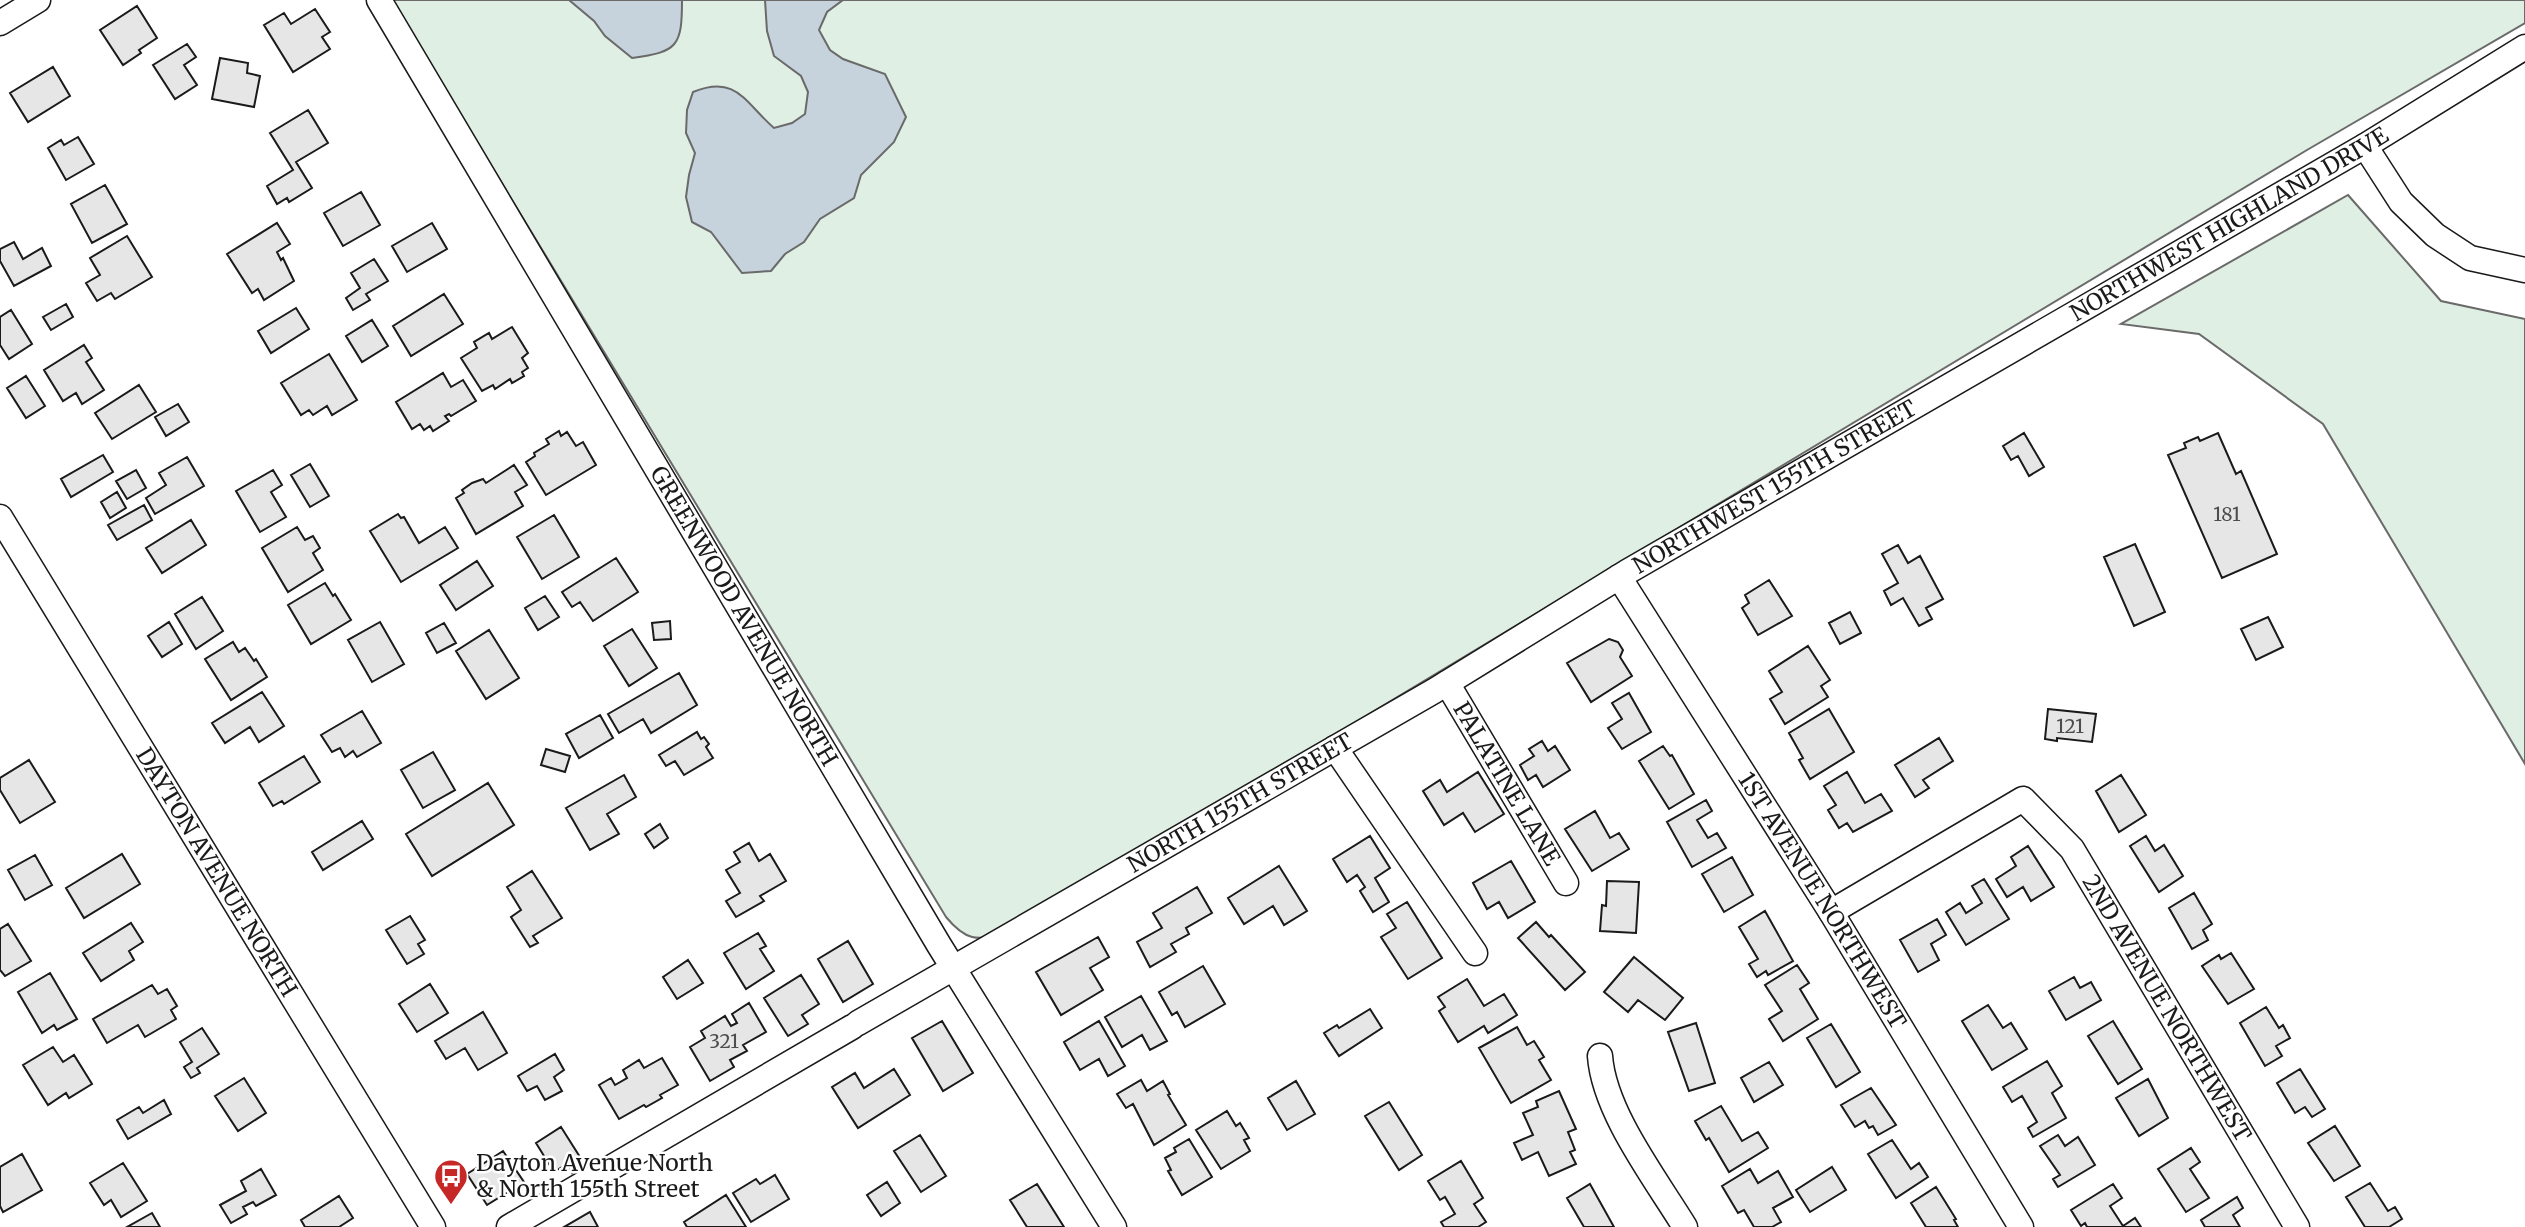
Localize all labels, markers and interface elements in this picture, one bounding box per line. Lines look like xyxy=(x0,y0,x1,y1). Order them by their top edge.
street label: NORTHWEST HIGHLAND DRIVE xyxy=(2065,120,2394,327)
street label: NORTHWEST 155TH STREET xyxy=(1627,393,1921,580)
street label: GREENWOOD AVENUE NORTH xyxy=(644,460,845,771)
house number: 181 xyxy=(2213,502,2241,526)
street label: PALATINE LANE xyxy=(1447,696,1567,871)
house number: 121 xyxy=(2056,714,2084,738)
street label: NORTH 155TH STREET xyxy=(1122,726,1358,879)
street label: DAYTON AVENUE NORTH xyxy=(130,742,304,1002)
street label: 1ST AVENUE NORTHWEST xyxy=(1732,766,1913,1034)
street label: 2ND AVENUE NORTHWEST xyxy=(2076,869,2258,1147)
house number: 321 xyxy=(709,1029,739,1053)
place label: Dayton Avenue North & North 155th Street xyxy=(476,1148,713,1203)
bus stop icon: Dayton Avenue North & North 155th Street xyxy=(432,1157,470,1206)

